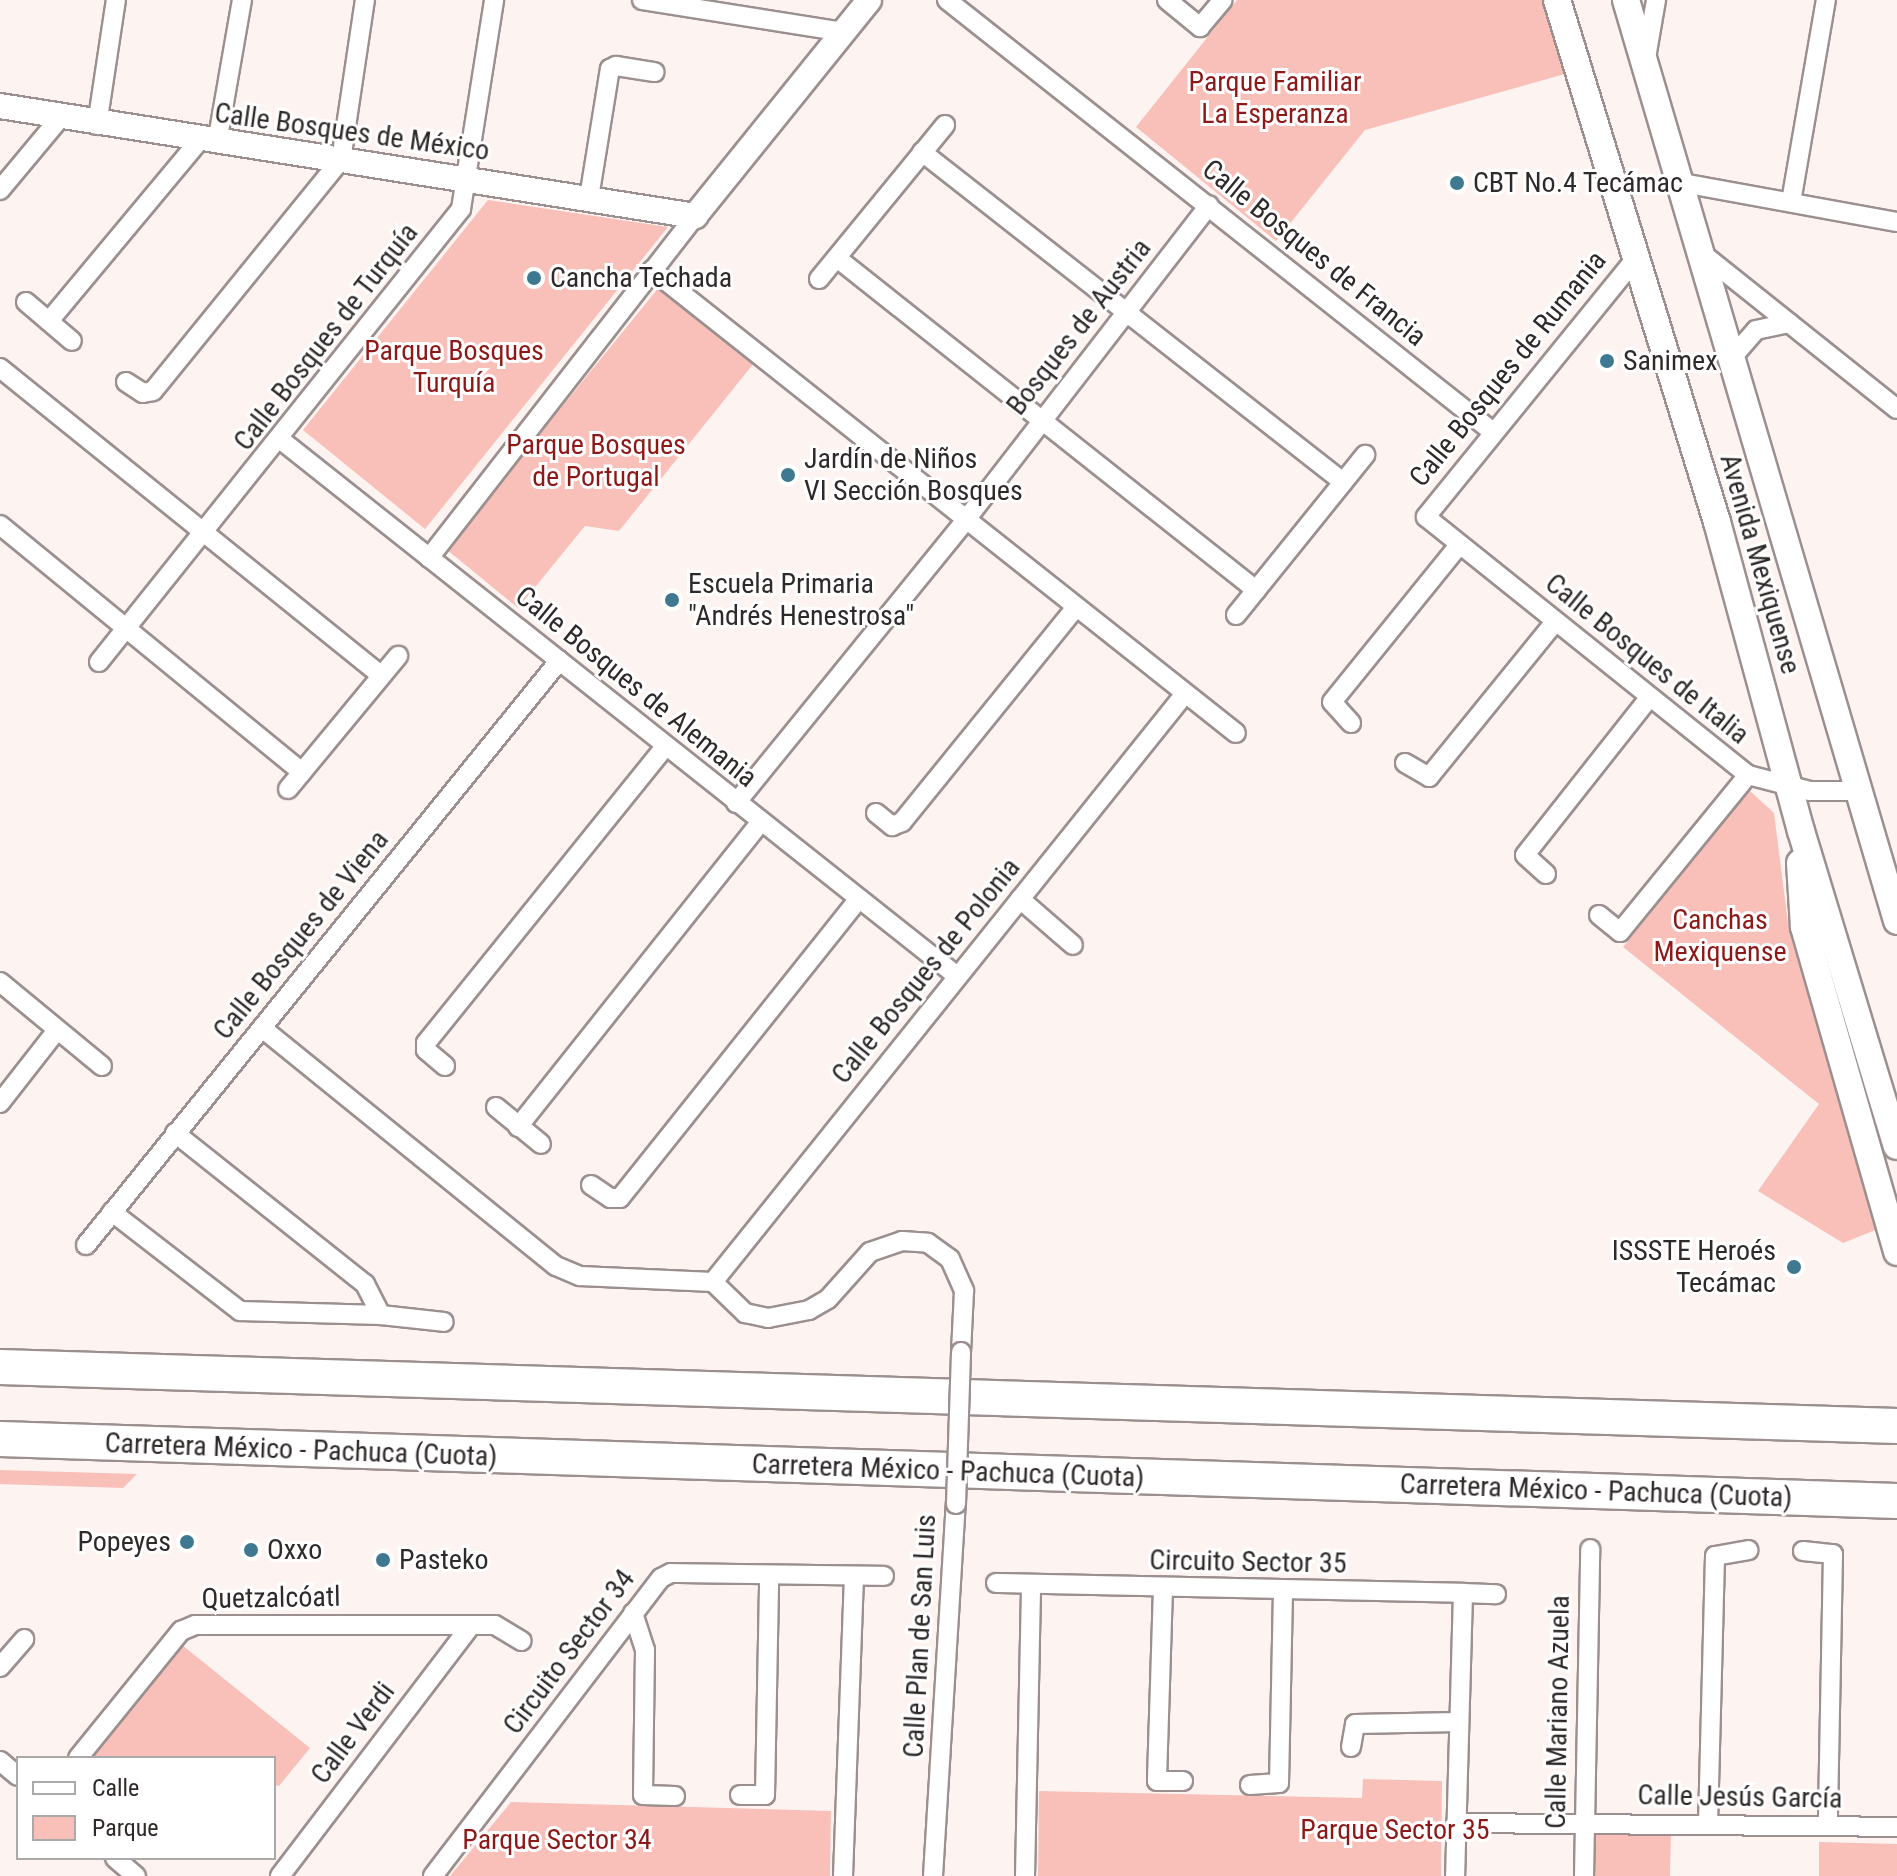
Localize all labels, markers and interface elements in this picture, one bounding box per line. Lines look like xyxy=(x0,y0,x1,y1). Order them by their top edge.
park label: Parque Familiar La Esperanza xyxy=(1189,65,1361,131)
street label: Calle Bosques de México xyxy=(212,96,492,168)
street label: Calle Bosques de Francia xyxy=(1195,152,1433,354)
place label: CBT No.4 Tecámac xyxy=(1473,166,1684,200)
marker: CBT No.4 Tecámac xyxy=(1448,174,1466,192)
street label: Calle Bosques de Turquía xyxy=(227,216,425,458)
street label: Bosques de Austria xyxy=(1000,232,1158,422)
street label: Calle Bosques de Rumania xyxy=(1403,244,1613,494)
place label: Cancha Techada xyxy=(550,261,733,295)
marker: Cancha Techada xyxy=(525,269,543,287)
park label: Parque Bosques Turquía xyxy=(364,334,544,400)
place label: Sanimex xyxy=(1623,344,1717,378)
marker: Sanimex xyxy=(1598,352,1616,370)
park label: Parque Bosques de Portugal xyxy=(506,428,686,494)
place label: Jardín de Niños VI Sección Bosques xyxy=(804,442,1023,508)
street label: Avenida Mexiquense xyxy=(1713,450,1807,678)
marker: Jardín de Niños VI Sección Bosques xyxy=(779,466,797,484)
place label: Escuela Primaria "Andrés Henestrosa" xyxy=(688,567,914,633)
street label: Calle Bosques de Italia xyxy=(1538,567,1756,751)
street label: Calle Bosques de Alemania xyxy=(509,579,763,795)
marker: Escuela Primaria "Andrés Henestrosa" xyxy=(663,591,681,609)
street label: Calle Bosques de Viena xyxy=(206,824,396,1046)
street label: Calle Bosques de Polonia xyxy=(825,851,1027,1091)
park label: Canchas Mexiquense xyxy=(1653,903,1787,969)
place label: ISSSTE Heroés Tecámac xyxy=(1612,1234,1776,1300)
marker: ISSSTE Heroés Tecámac xyxy=(1783,1256,1805,1278)
street label: Carretera México - Pachuca (Cuota) xyxy=(104,1426,498,1474)
street label: Carretera México - Pachuca (Cuota) xyxy=(751,1447,1145,1495)
street label: Carretera México - Pachuca (Cuota) xyxy=(1399,1467,1793,1515)
street label: Calle Plan de San Luis xyxy=(897,1513,943,1759)
place label: Popeyes xyxy=(77,1525,171,1559)
marker: Popeyes xyxy=(178,1533,196,1551)
place label: Oxxo xyxy=(267,1533,322,1567)
marker: Oxxo xyxy=(242,1541,260,1559)
place label: Pasteko xyxy=(399,1543,489,1577)
street label: Circuito Sector 35 xyxy=(1149,1543,1347,1581)
marker: Pasteko xyxy=(374,1551,392,1569)
street label: Circuito Sector 34 xyxy=(496,1563,642,1741)
street label: Quetzalcóatl xyxy=(201,1580,341,1616)
street label: Calle Mariano Azuela xyxy=(1539,1595,1577,1829)
street label: Calle Verdi xyxy=(304,1676,402,1790)
legend xyxy=(16,1756,276,1860)
text: Calle xyxy=(92,1774,139,1802)
street label: Calle Jesús García xyxy=(1637,1778,1843,1816)
park label: Parque Sector 35 xyxy=(1300,1813,1490,1847)
text: Parque xyxy=(92,1814,159,1842)
park label: Parque Sector 34 xyxy=(462,1823,652,1857)

